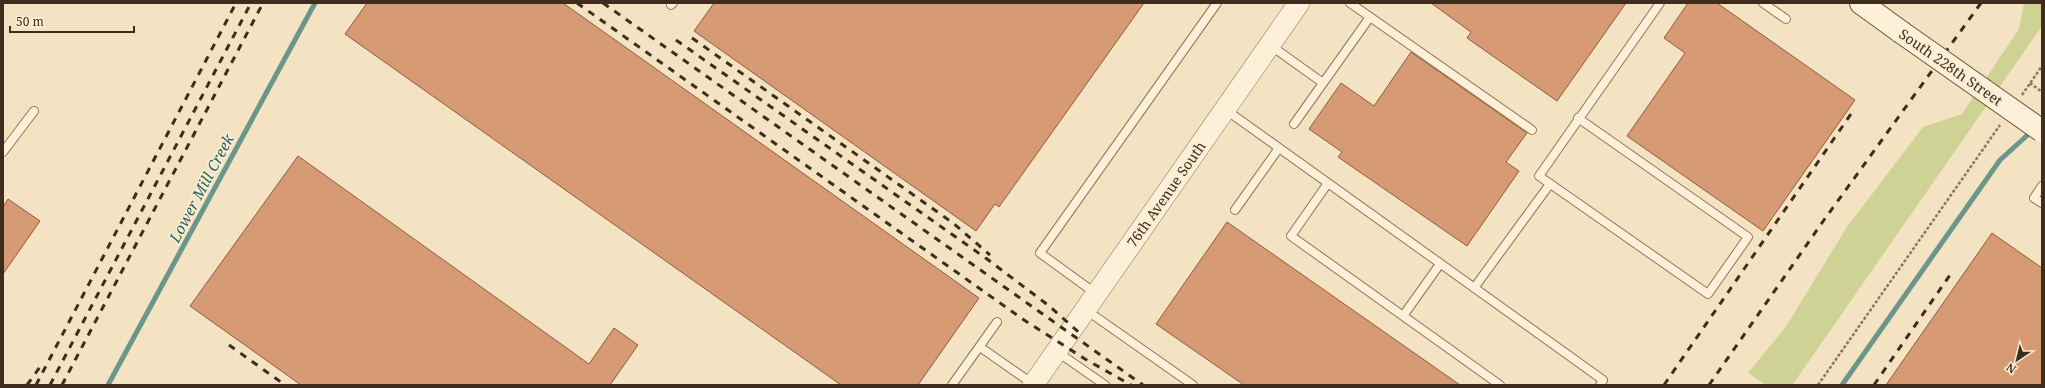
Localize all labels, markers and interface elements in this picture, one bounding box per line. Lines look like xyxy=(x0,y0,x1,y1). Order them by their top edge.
scale bar xyxy=(10,8,134,34)
text: 50 m xyxy=(16,13,44,30)
street label: South 228th Street xyxy=(1896,24,2006,110)
water label: Lower Mill Creek xyxy=(164,130,238,246)
street label: 76th Avenue South xyxy=(1122,137,1210,251)
north arrow xyxy=(1997,340,2037,380)
text: N xyxy=(2003,360,2019,377)

